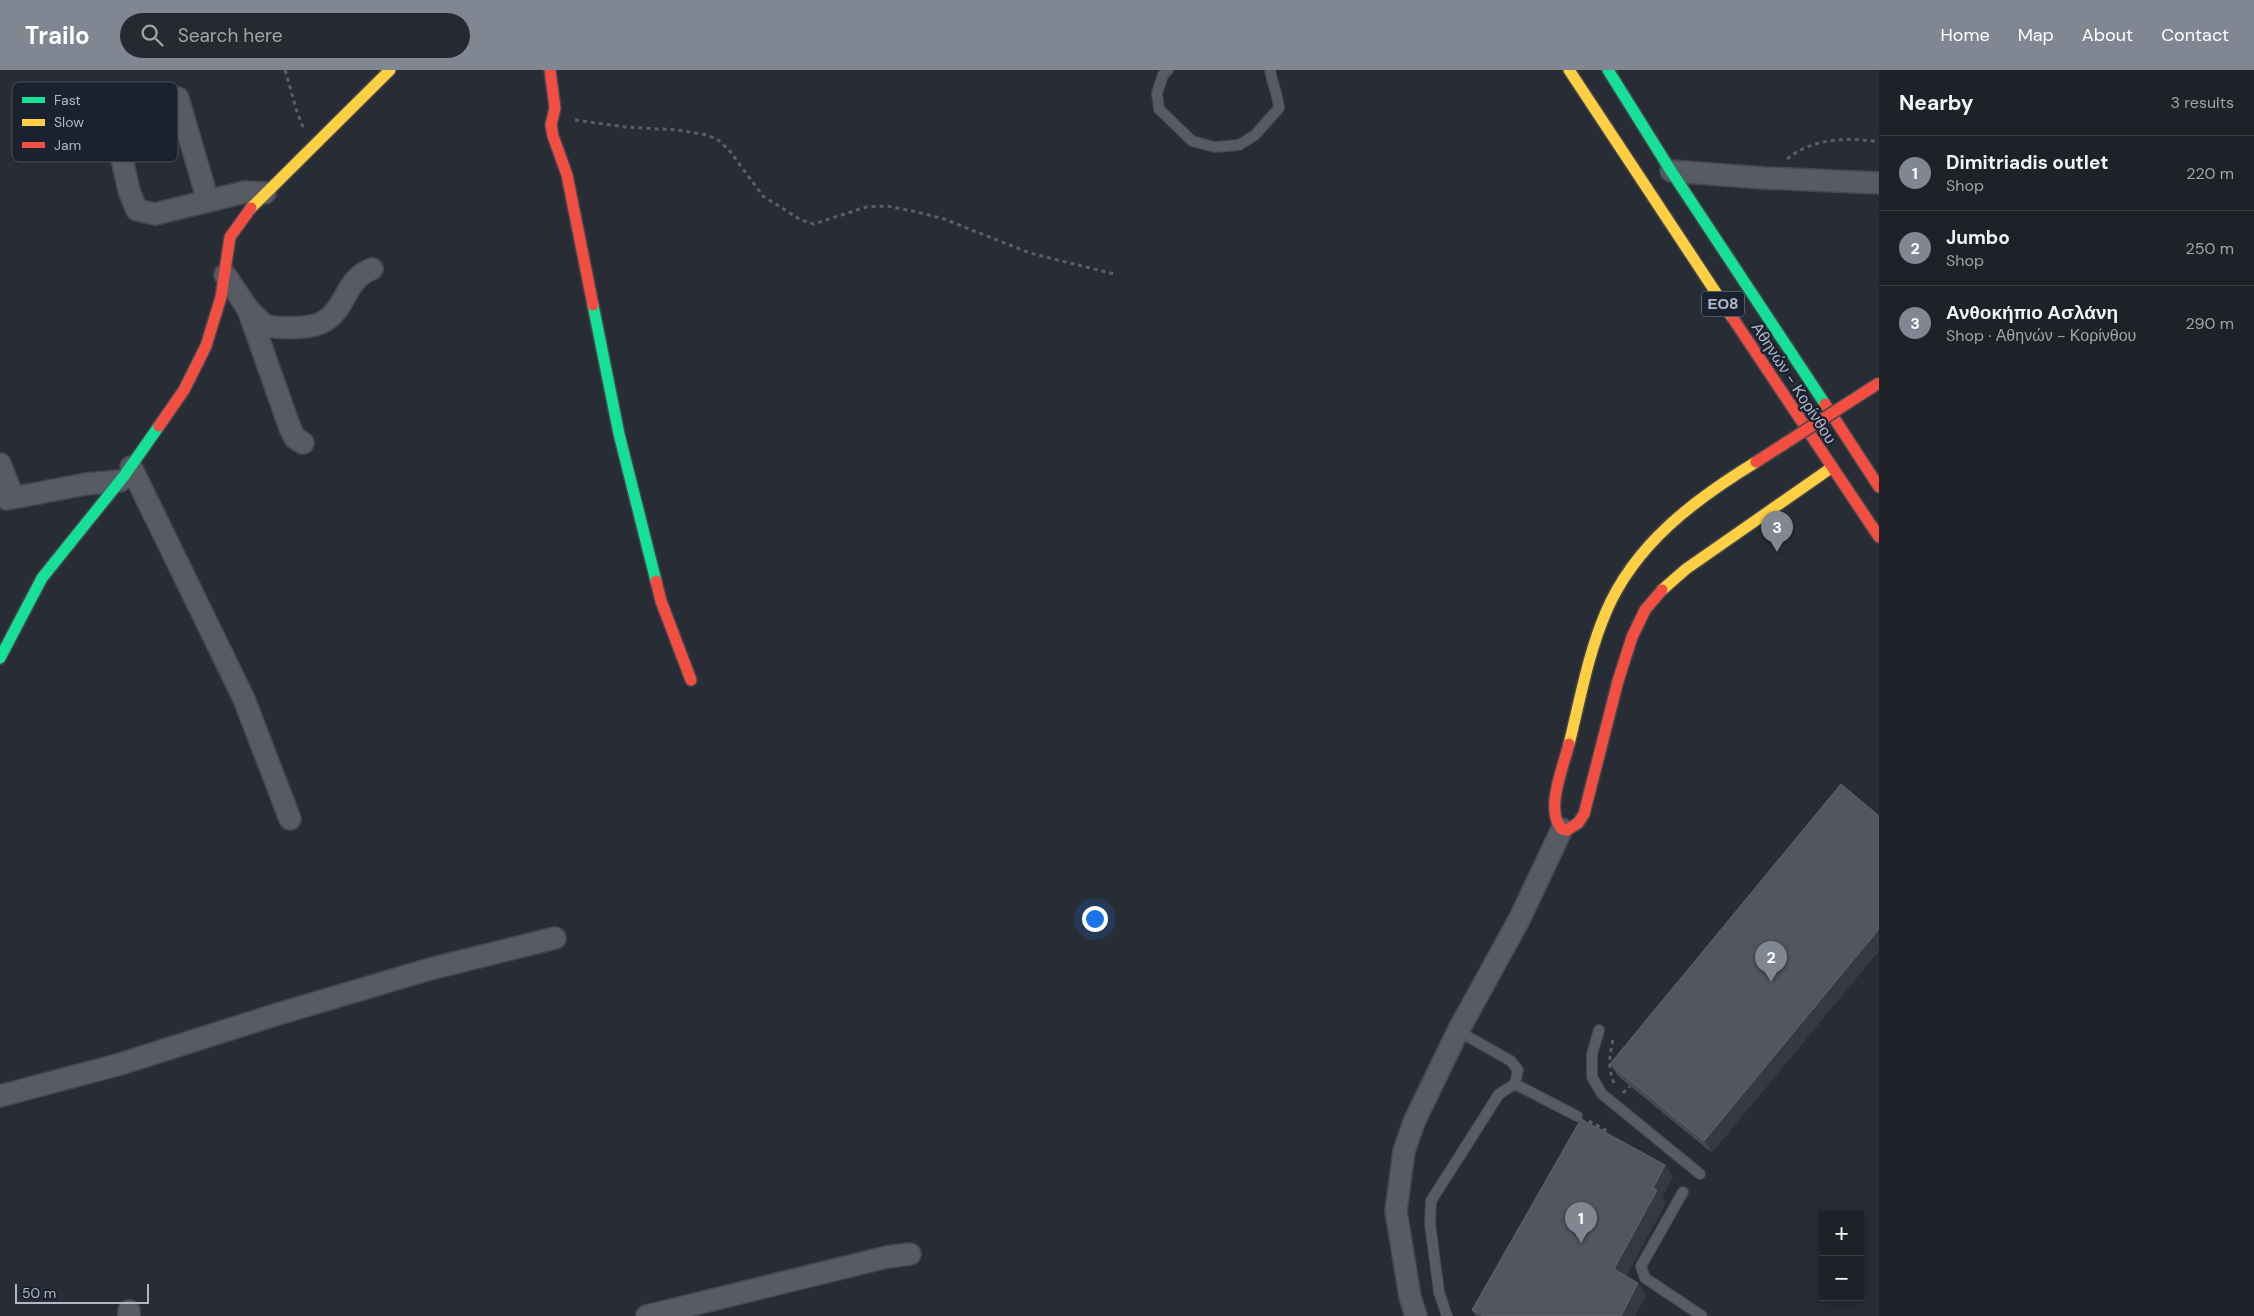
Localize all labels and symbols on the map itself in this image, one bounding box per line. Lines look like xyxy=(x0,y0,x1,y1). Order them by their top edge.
legend xyxy=(12,82,178,162)
text: Fast xyxy=(54,91,81,109)
text: Slow xyxy=(54,113,84,131)
text: Jam xyxy=(54,136,81,154)
road number: ΕΟ8 xyxy=(1702,292,1744,316)
street label: Αθηνών - Κορίνθου xyxy=(1747,318,1841,448)
pin: 3 xyxy=(1761,511,1793,552)
your location xyxy=(1082,906,1108,932)
pin: 2 xyxy=(1755,941,1787,982)
pin: 1 xyxy=(1565,1202,1597,1243)
scale bar xyxy=(15,1281,149,1304)

